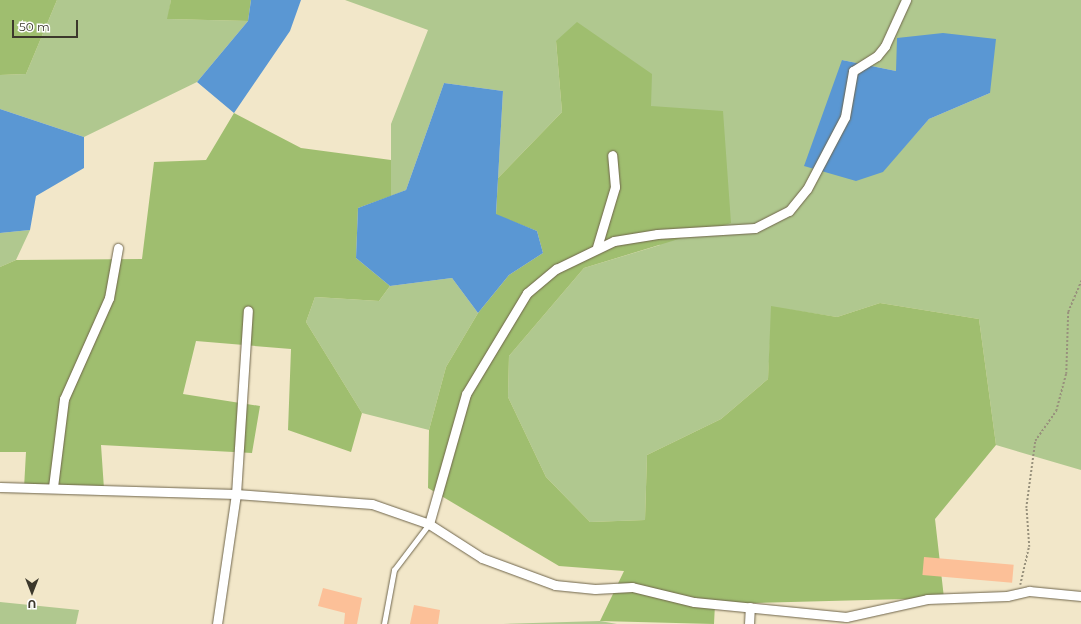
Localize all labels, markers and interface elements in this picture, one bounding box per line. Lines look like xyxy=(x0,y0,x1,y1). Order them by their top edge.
scale bar xyxy=(14,12,80,38)
text: 50 m xyxy=(19,19,50,34)
north arrow xyxy=(12,572,52,612)
text: U xyxy=(28,597,36,611)

